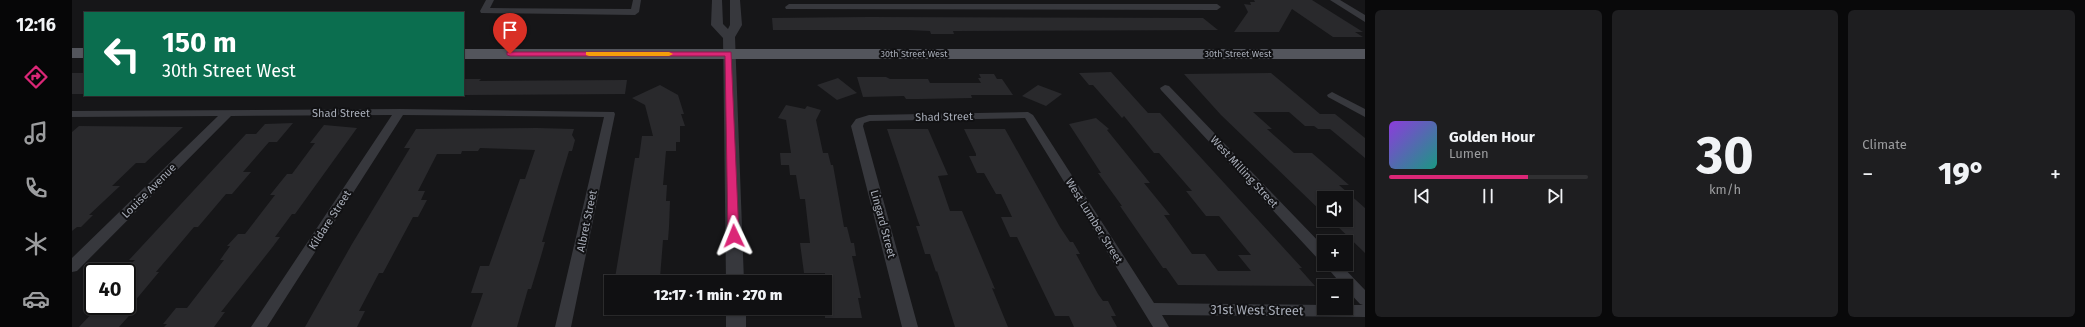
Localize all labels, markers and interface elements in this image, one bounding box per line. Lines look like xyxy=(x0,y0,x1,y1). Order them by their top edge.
pin xyxy=(493,13,527,54)
text: 12:16 xyxy=(16,14,56,36)
icon: arrive xyxy=(499,19,521,41)
text: 150 m xyxy=(162,26,237,59)
icon: left xyxy=(96,28,148,80)
street label: 30th Street West xyxy=(881,49,948,59)
street label: 30th Street West xyxy=(1205,49,1272,59)
text: 30th Street West xyxy=(162,60,296,82)
icon: directions xyxy=(22,63,50,91)
street label: Shad Street xyxy=(312,107,370,120)
street label: Shad Street xyxy=(915,110,973,124)
icon: music xyxy=(22,119,50,147)
text: 30 xyxy=(1696,124,1754,187)
text: Golden Hour xyxy=(1449,128,1535,146)
street label: West Milling Street xyxy=(1207,134,1281,211)
text: Climate xyxy=(1862,137,1907,152)
text: Lumen xyxy=(1449,146,1489,161)
text: 19° xyxy=(1938,156,1985,192)
street label: Louise Avenue xyxy=(119,161,179,221)
text: − xyxy=(1862,161,1873,188)
text: + xyxy=(2050,161,2061,188)
icon: phone xyxy=(22,174,50,202)
street label: West Lumber Street xyxy=(1063,176,1125,266)
text: km/h xyxy=(1709,182,1741,197)
icon: previous xyxy=(1411,185,1433,207)
icon: pause xyxy=(1477,185,1499,207)
icon: next xyxy=(1544,185,1566,207)
street label: Kildare Street xyxy=(306,188,354,252)
street label: Albret Street xyxy=(574,189,600,253)
street label: Lingard Street xyxy=(868,189,898,259)
map controls xyxy=(1317,191,1353,315)
button: sound xyxy=(1317,191,1353,227)
position arrow xyxy=(713,215,755,257)
icon: climate xyxy=(22,230,50,258)
button: + xyxy=(1317,235,1353,271)
speed limit sign: 40 xyxy=(84,263,136,315)
button: − xyxy=(1317,279,1353,315)
icon: car xyxy=(22,285,50,313)
text: 12:17 · 1 min · 270 m xyxy=(654,286,782,304)
street label: 31st West Street xyxy=(1210,302,1304,318)

